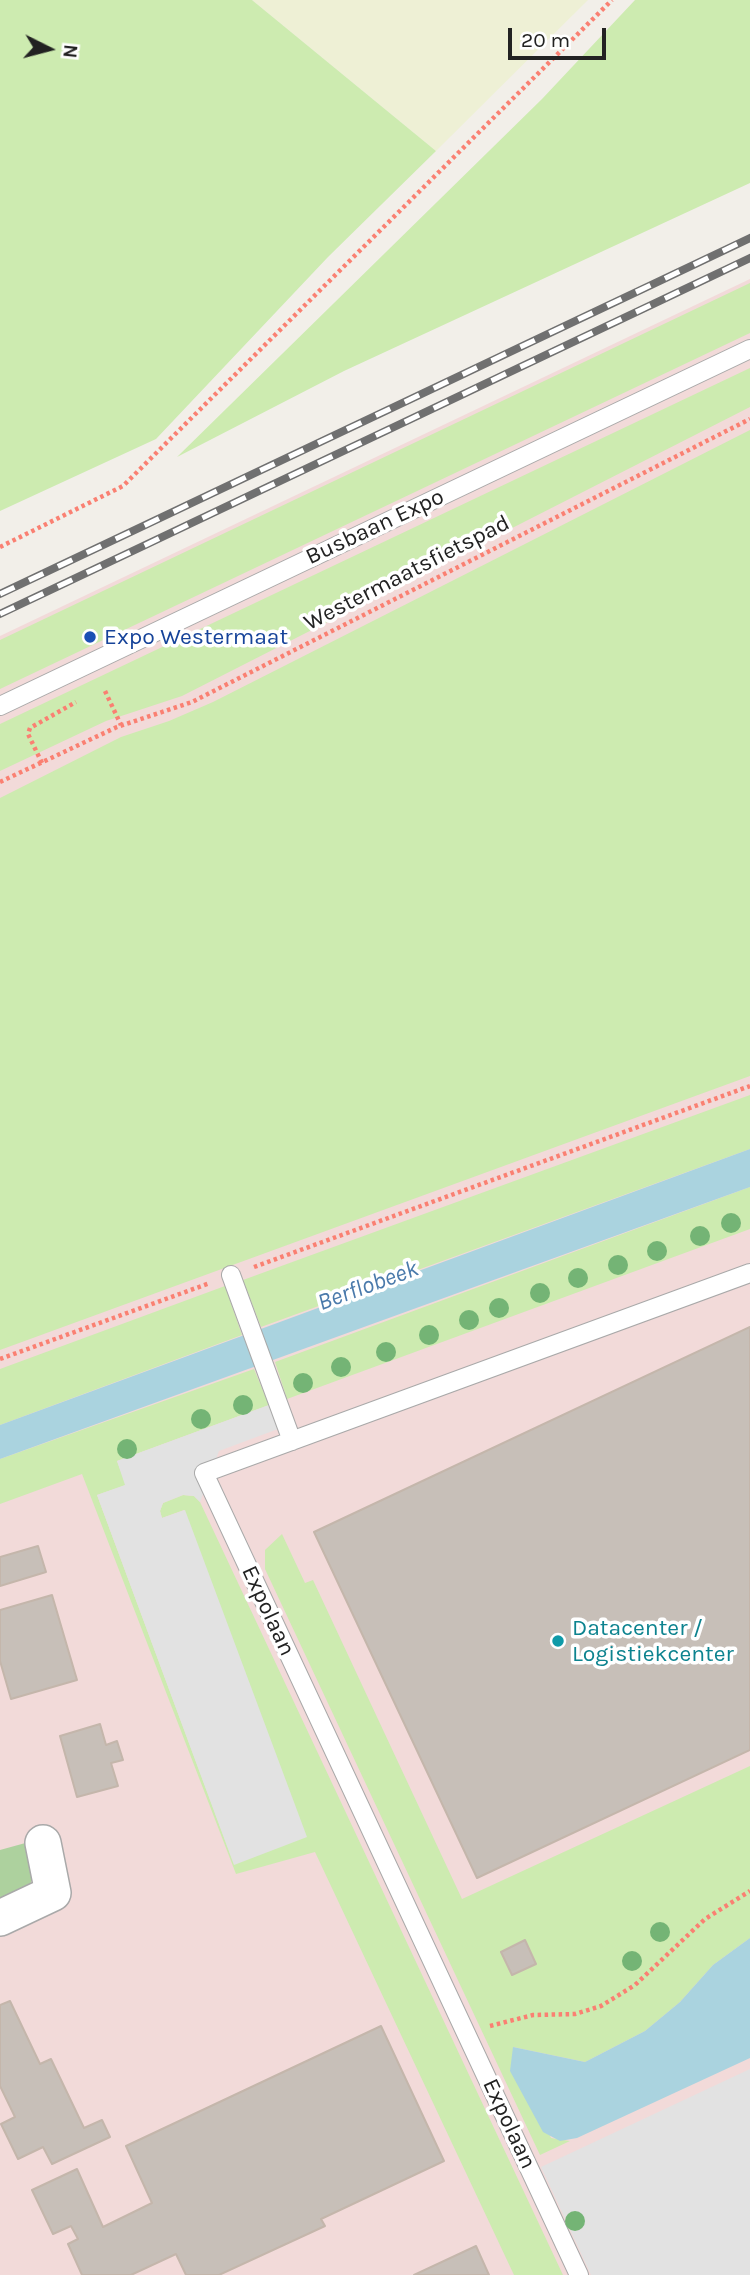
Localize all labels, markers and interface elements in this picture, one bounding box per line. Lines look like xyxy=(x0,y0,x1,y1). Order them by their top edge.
north arrow xyxy=(14,14,84,84)
scale bar xyxy=(512,14,610,58)
text: 20 m xyxy=(521,28,570,52)
text: N xyxy=(58,43,82,59)
street label: Busbaan Expo xyxy=(302,483,448,571)
street label: Westermaatsfietspad xyxy=(300,509,514,637)
place label: Expo Westermaat xyxy=(104,623,288,651)
marker: Expo Westermaat xyxy=(82,629,98,645)
water label: Berflobeek xyxy=(314,1255,422,1317)
street label: Expolaan xyxy=(235,1562,301,1660)
place label: Datacenter / Logistiekcenter xyxy=(572,1614,734,1668)
marker: Datacenter / Logistiekcenter xyxy=(550,1633,566,1649)
street label: Expolaan xyxy=(476,2075,542,2173)

